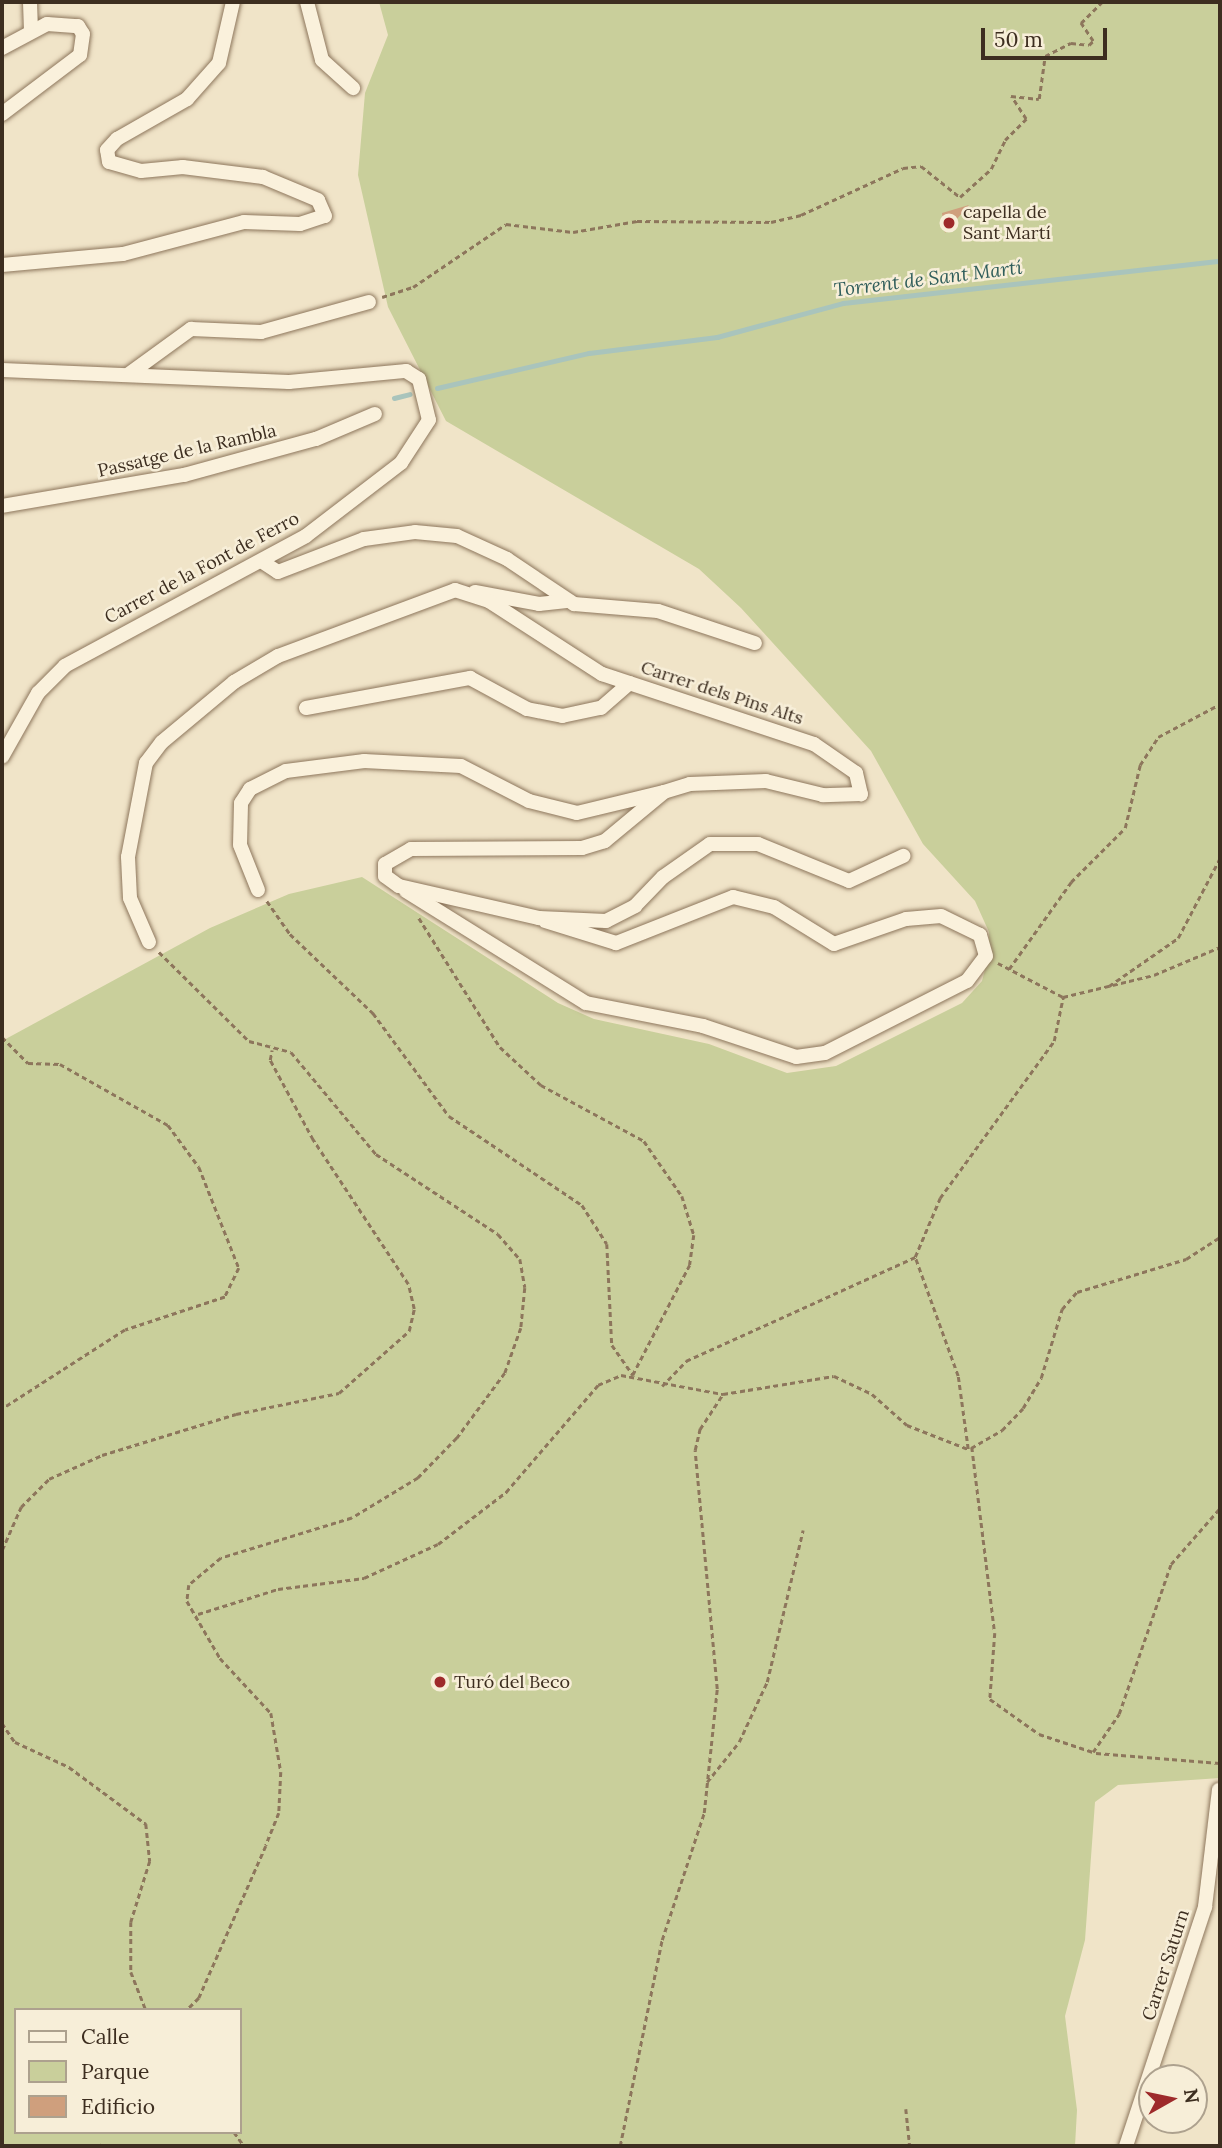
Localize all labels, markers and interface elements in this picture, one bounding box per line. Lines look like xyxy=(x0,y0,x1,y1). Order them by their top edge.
scale bar xyxy=(984,14,1110,58)
text: 50 m xyxy=(994,26,1043,53)
place label: capella de Sant Martí xyxy=(963,202,1051,244)
marker: capella de Sant Martí xyxy=(941,215,957,231)
water label: Torrent de Sant Martí xyxy=(833,256,1023,302)
street label: Passatge de la Rambla xyxy=(96,420,278,482)
street label: Carrer de la Font de Ferro xyxy=(101,508,303,628)
street label: Carrer dels Pins Alts xyxy=(638,657,806,729)
place label: Turó del Beco xyxy=(454,1671,570,1693)
marker: Turó del Beco xyxy=(432,1674,448,1690)
street label: Carrer Saturn xyxy=(1138,1907,1194,2023)
legend xyxy=(14,2008,242,2134)
text: Calle xyxy=(81,2023,129,2050)
text: Parque xyxy=(81,2058,149,2085)
north arrow xyxy=(1138,2064,1208,2134)
text: N xyxy=(1179,2087,1205,2105)
text: Edificio xyxy=(81,2093,155,2120)

